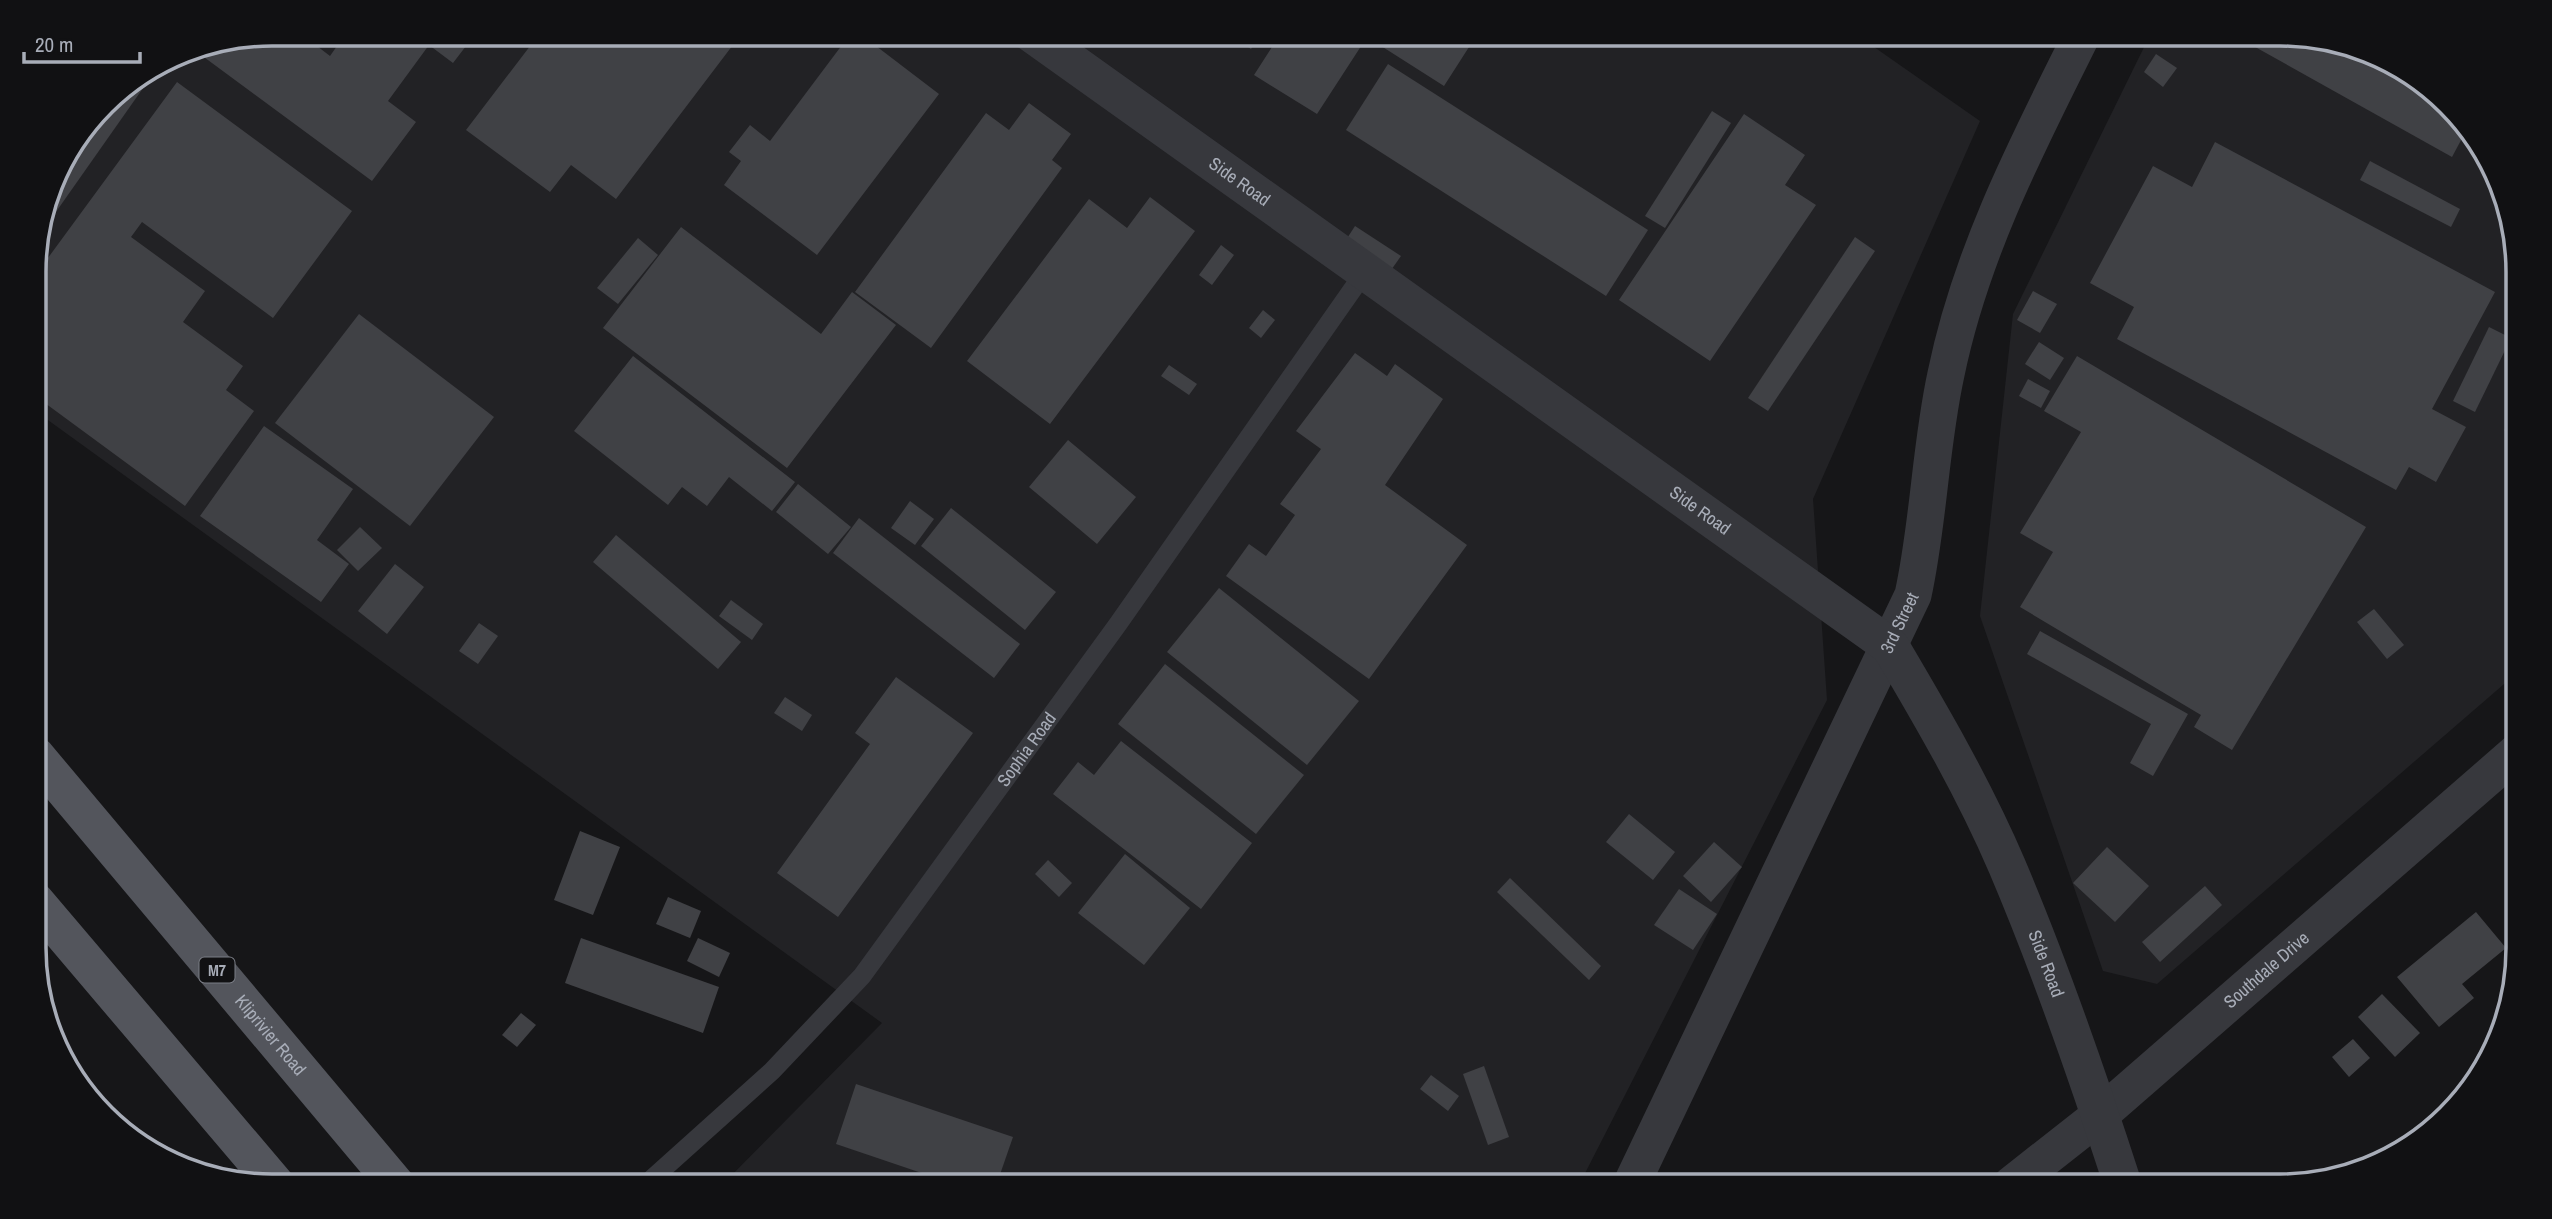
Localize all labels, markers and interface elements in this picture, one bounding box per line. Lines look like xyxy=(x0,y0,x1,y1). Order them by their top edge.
scale bar xyxy=(24,21,140,65)
text: 20 m xyxy=(35,30,73,59)
street label: Side Road xyxy=(1204,151,1275,212)
street label: Side Road xyxy=(1665,480,1736,541)
street label: 3rd Street xyxy=(1874,588,1924,657)
street label: Sophia Road xyxy=(991,707,1062,791)
street label: Southdale Drive xyxy=(2218,925,2314,1014)
street label: Side Road xyxy=(2022,926,2071,1001)
road number: M7 xyxy=(200,958,234,982)
street label: Kliprivier Road xyxy=(230,989,312,1081)

